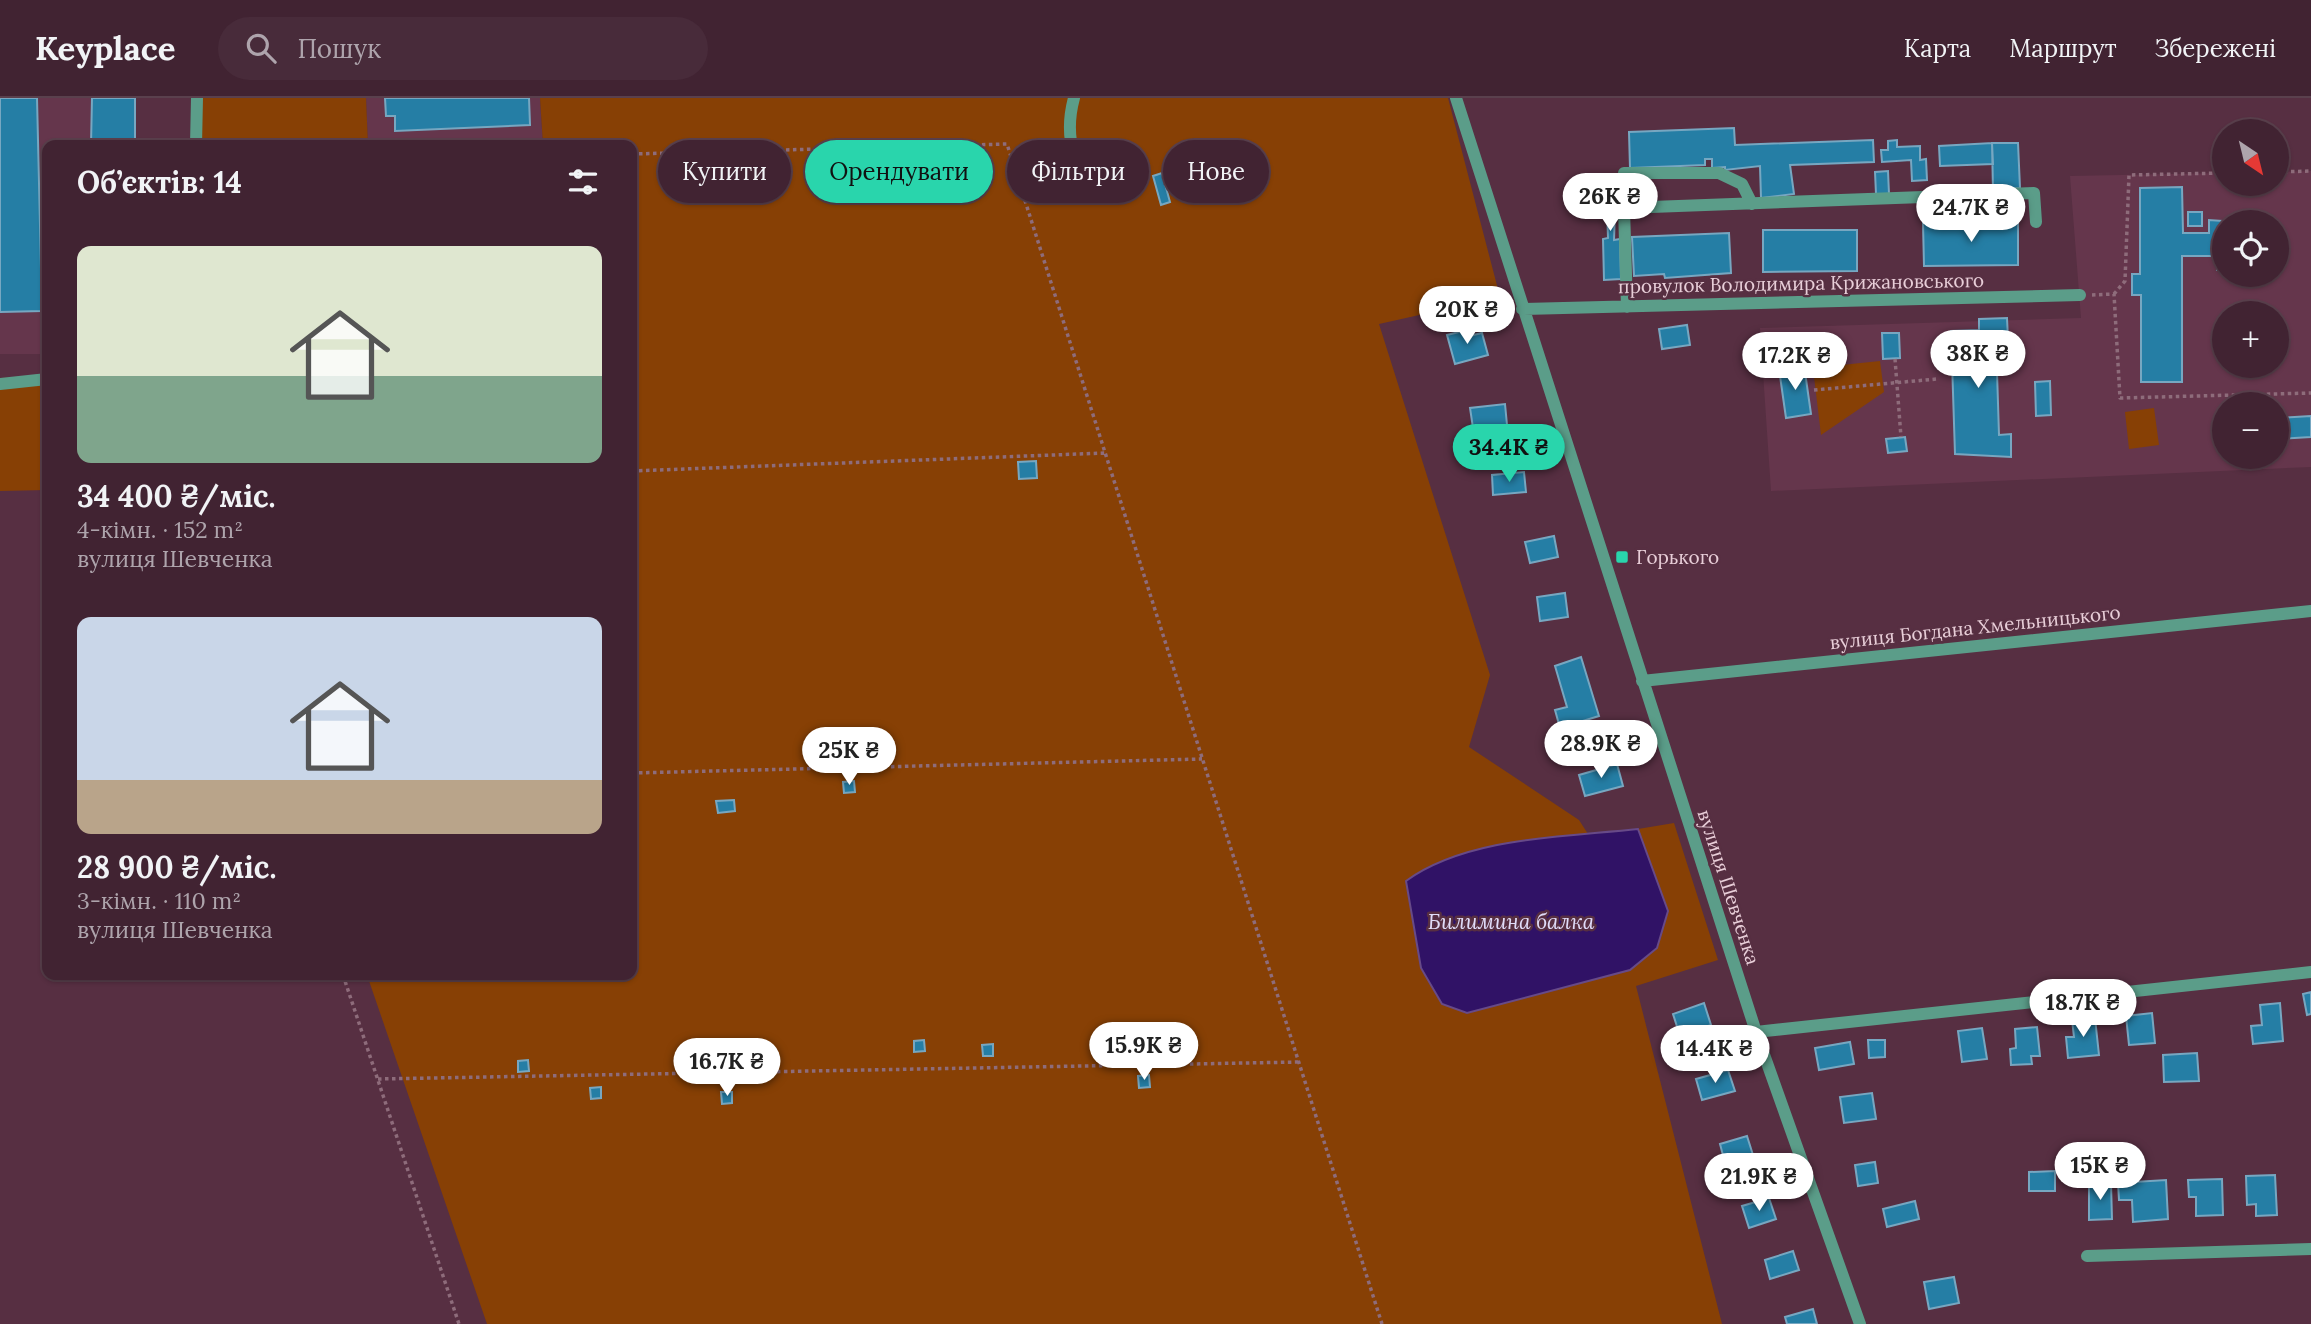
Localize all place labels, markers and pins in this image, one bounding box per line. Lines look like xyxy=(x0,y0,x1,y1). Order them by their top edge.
pin: 26K ₴ xyxy=(1561,174,1659,233)
pin: 24.7K ₴ xyxy=(1906,184,2036,244)
pin: 20K ₴ xyxy=(1418,286,1516,346)
pin: 38K ₴ xyxy=(1929,330,2027,390)
pin: 17.2K ₴ xyxy=(1730,332,1860,392)
pin: 34.4K ₴ xyxy=(1444,424,1574,484)
place label: Горького xyxy=(1636,545,1719,569)
marker: Горького xyxy=(1614,549,1630,565)
pin: 28.9K ₴ xyxy=(1536,720,1666,780)
pin: 25K ₴ xyxy=(800,728,898,787)
pin: 18.7K ₴ xyxy=(2018,979,2148,1039)
pin: 15.9K ₴ xyxy=(1079,1023,1209,1082)
pin: 14.4K ₴ xyxy=(1650,1026,1780,1085)
pin: 16.7K ₴ xyxy=(662,1038,792,1098)
pin: 15K ₴ xyxy=(2051,1142,2149,1202)
pin: 21.9K ₴ xyxy=(1694,1154,1824,1213)

